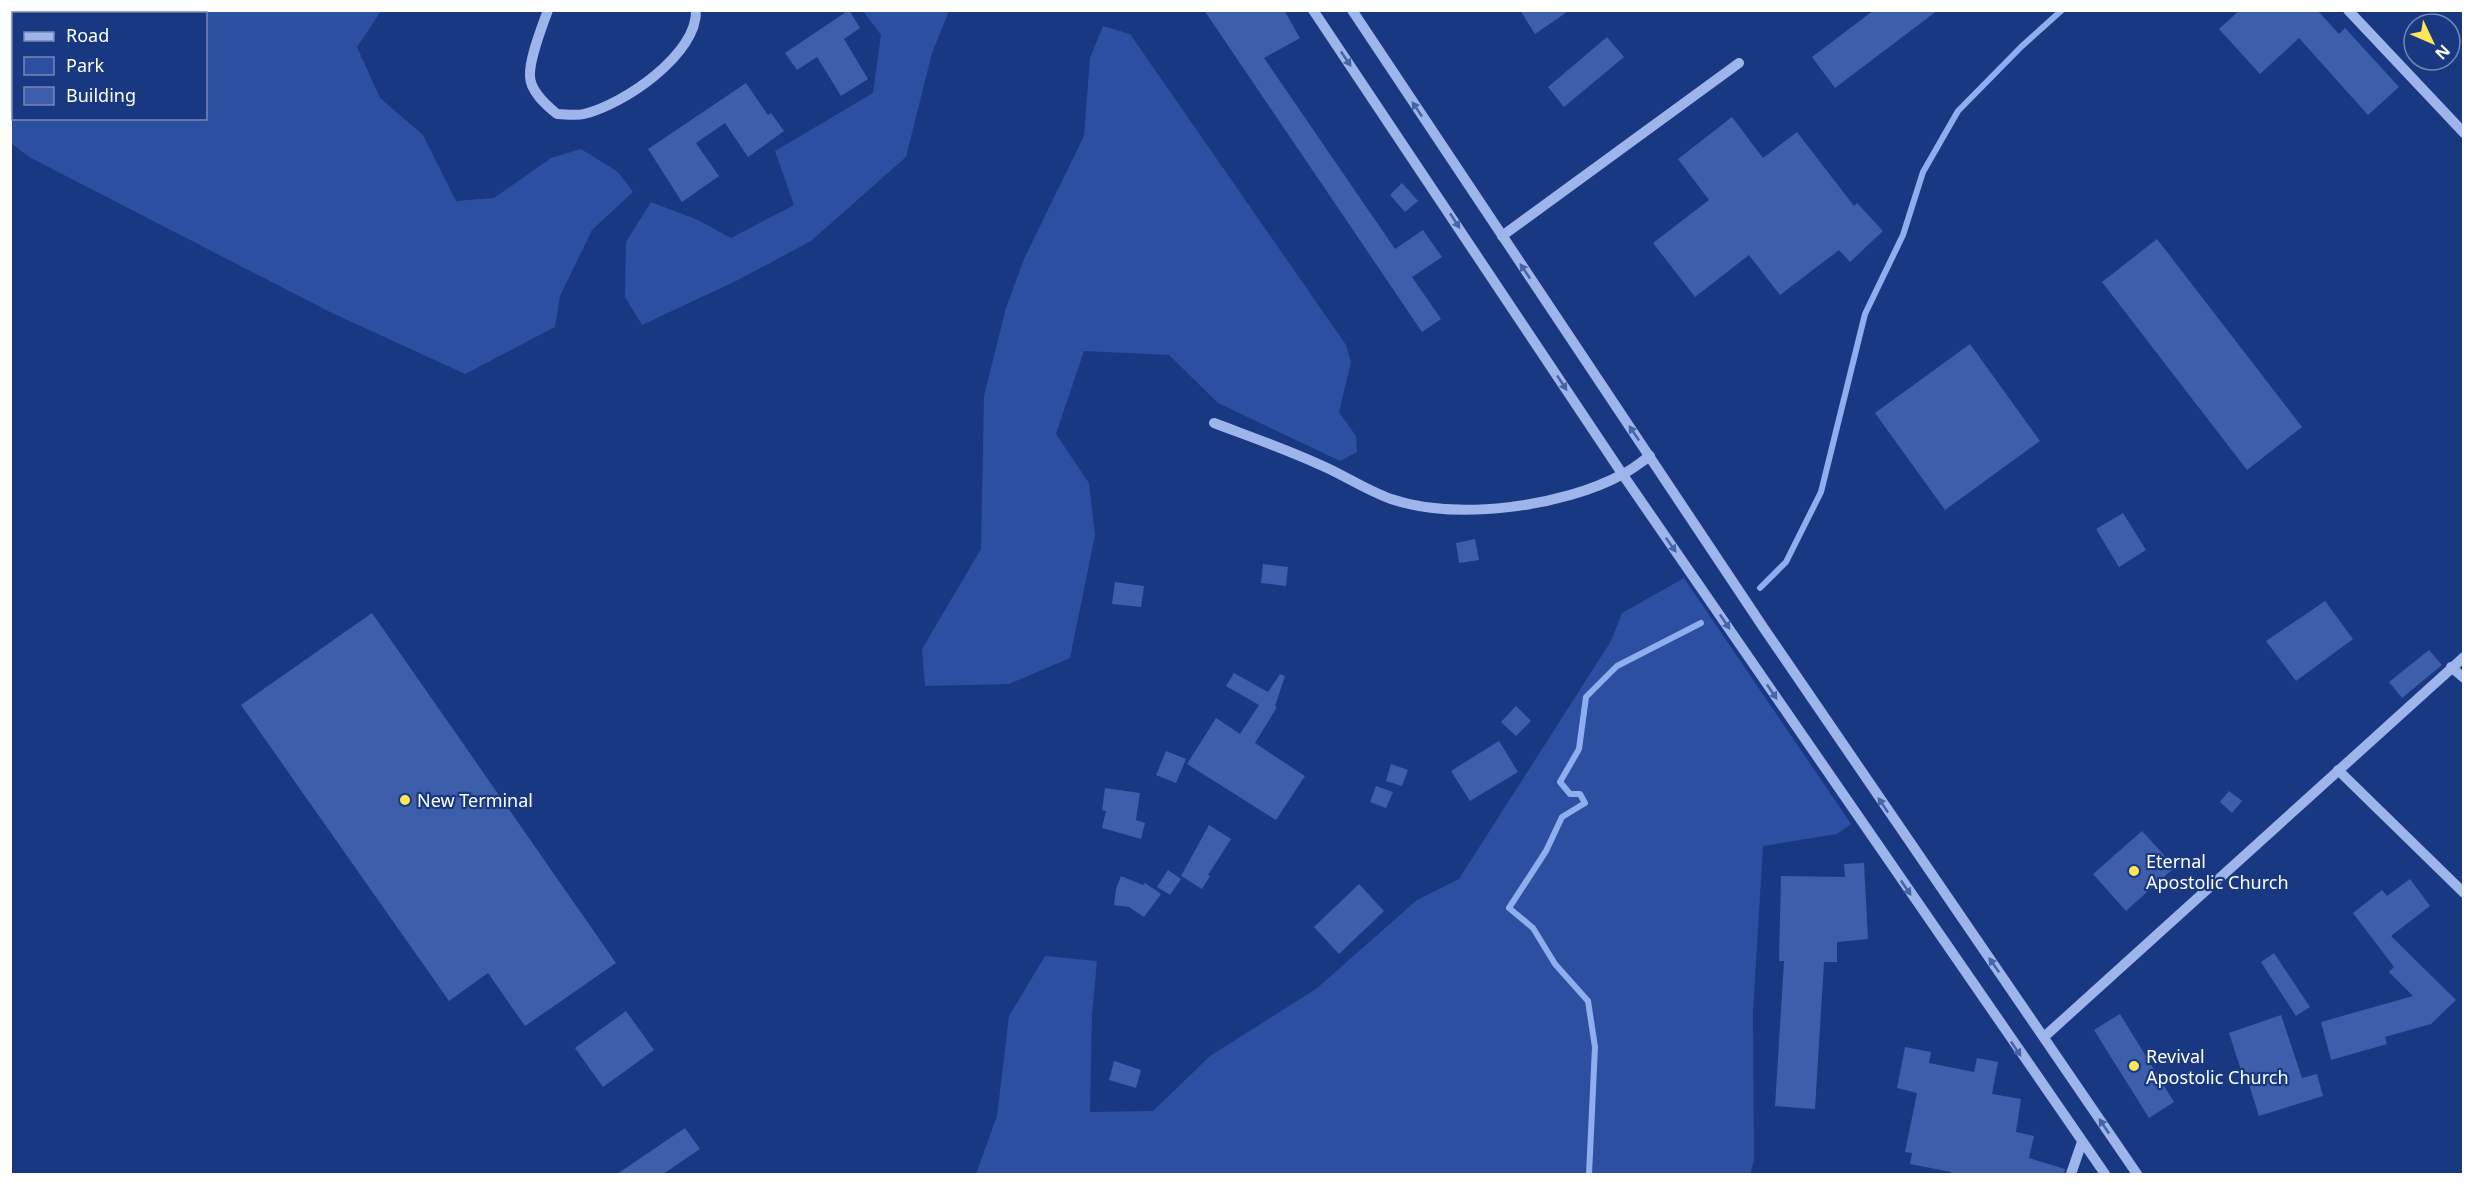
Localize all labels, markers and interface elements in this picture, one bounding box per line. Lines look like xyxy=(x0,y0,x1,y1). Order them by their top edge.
legend xyxy=(12,12,207,120)
north arrow xyxy=(2402,12,2462,72)
text: Road xyxy=(66,23,109,47)
text: N xyxy=(2430,40,2455,65)
one-way arrow xyxy=(1340,51,1351,67)
text: Park xyxy=(66,53,104,77)
text: Building xyxy=(66,83,136,107)
one-way arrow xyxy=(1412,100,1423,117)
one-way arrow xyxy=(1449,212,1460,229)
one-way arrow xyxy=(1520,263,1531,279)
one-way arrow xyxy=(1556,375,1567,391)
one-way arrow xyxy=(1629,425,1640,441)
one-way arrow xyxy=(1665,536,1677,552)
one-way arrow xyxy=(1719,614,1730,631)
one-way arrow xyxy=(1766,684,1777,700)
place label: New Terminal xyxy=(417,788,533,812)
marker: New Terminal xyxy=(398,793,412,807)
one-way arrow xyxy=(1878,797,1889,813)
place label: Eternal Apostolic Church xyxy=(2146,849,2289,894)
marker: Eternal Apostolic Church xyxy=(2127,864,2141,878)
one-way arrow xyxy=(1900,879,1912,895)
one-way arrow xyxy=(1988,958,2000,974)
one-way arrow xyxy=(2010,1040,2022,1056)
place label: Revival Apostolic Church xyxy=(2146,1044,2289,1089)
marker: Revival Apostolic Church xyxy=(2127,1059,2141,1073)
one-way arrow xyxy=(2099,1118,2110,1134)

